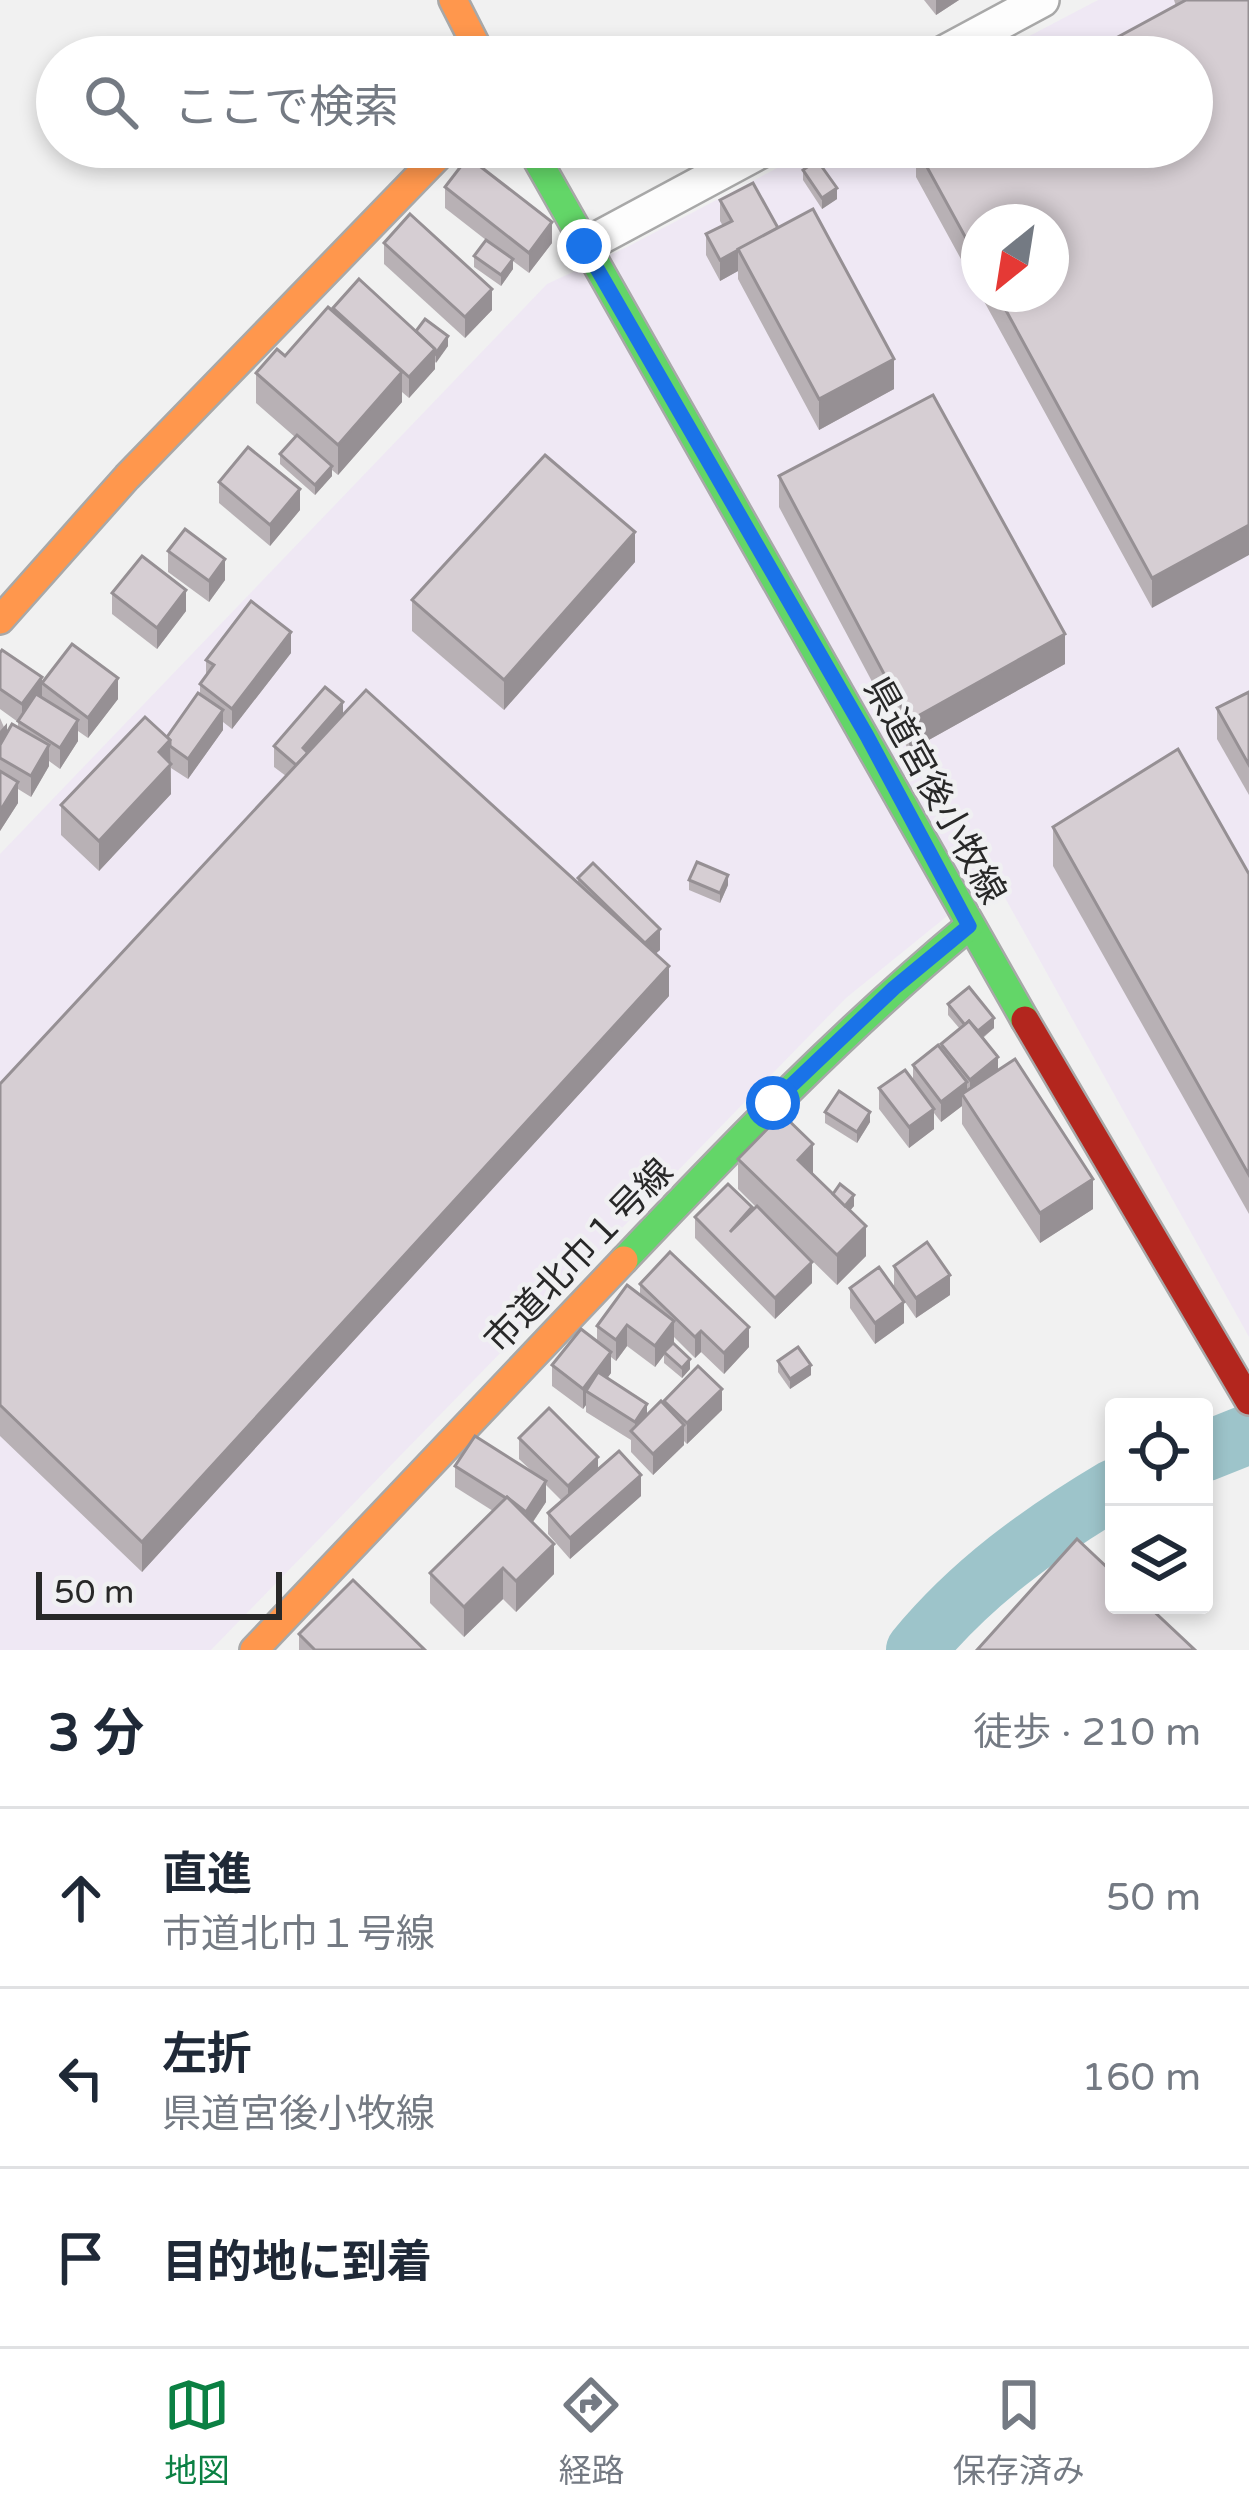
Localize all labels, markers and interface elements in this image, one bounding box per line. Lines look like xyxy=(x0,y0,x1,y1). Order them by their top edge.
search box xyxy=(36,36,1213,168)
icon: search xyxy=(78,69,144,135)
text: ここで検索 xyxy=(174,81,399,135)
north arrow xyxy=(961,204,1069,312)
route end xyxy=(557,219,611,273)
street label: 県道宮後小牧線 xyxy=(855,670,1015,911)
route start xyxy=(746,1076,800,1130)
street label: 市道北巾１号線 xyxy=(476,1150,682,1362)
map controls xyxy=(1105,1398,1213,1614)
button: locate xyxy=(1105,1398,1213,1506)
button: layers xyxy=(1105,1506,1213,1614)
scale bar xyxy=(36,1566,282,1619)
text: 50 m xyxy=(54,1573,134,1612)
text: 3 分 xyxy=(48,1703,144,1765)
text: 徒歩 · 210 m xyxy=(973,1709,1201,1756)
text: 直進 xyxy=(162,1848,252,1902)
icon: ahead xyxy=(48,1865,114,1931)
text: 50 m xyxy=(1106,1874,1201,1921)
text: 市道北巾１号線 xyxy=(162,1911,435,1958)
text: 左折 xyxy=(162,2028,252,2082)
icon: left xyxy=(48,2045,114,2111)
text: 160 m xyxy=(1082,2054,1201,2101)
text: 県道宮後小牧線 xyxy=(162,2091,435,2138)
icon: arrive xyxy=(48,2225,114,2291)
text: 目的地に到着 xyxy=(162,2236,432,2290)
tab: 地図 xyxy=(164,2372,230,2492)
tab: 経路 xyxy=(558,2372,624,2492)
tab: 保存済み xyxy=(953,2372,1085,2492)

